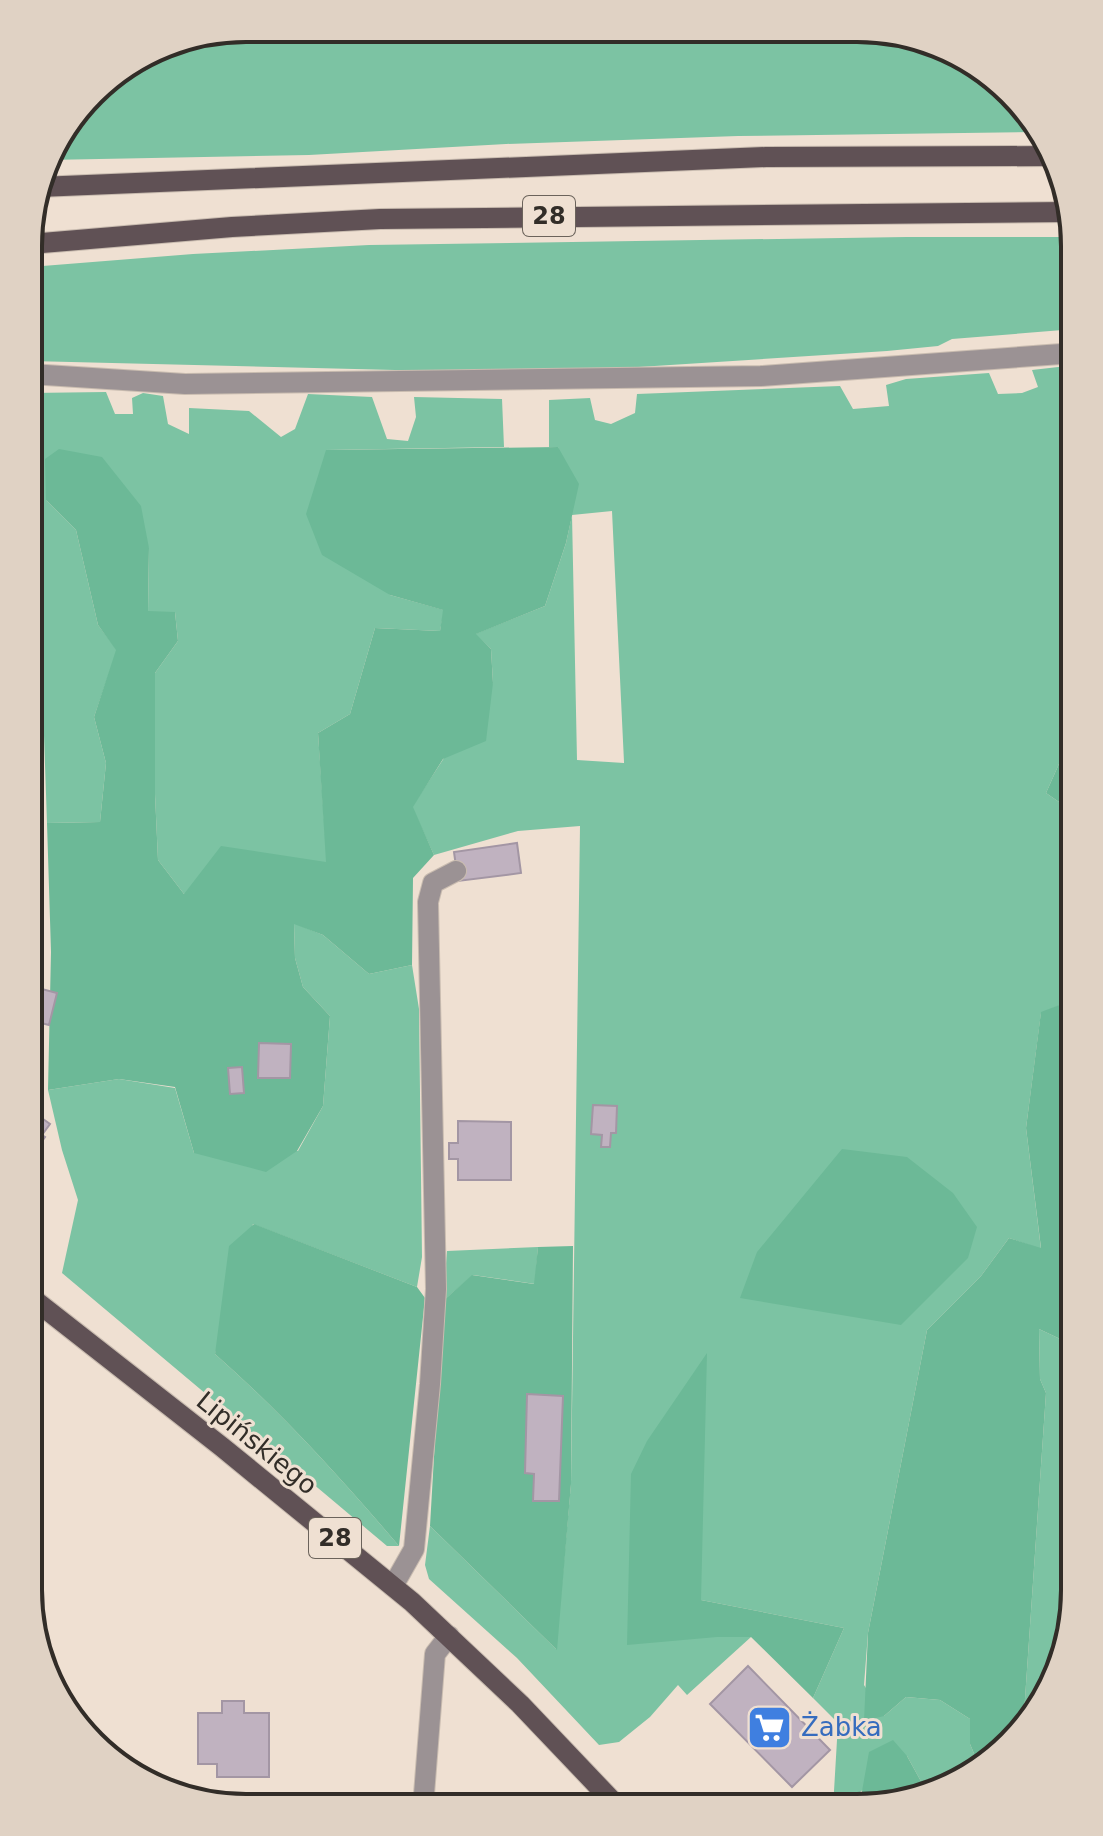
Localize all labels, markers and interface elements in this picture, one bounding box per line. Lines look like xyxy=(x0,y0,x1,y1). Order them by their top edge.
road number: 28 xyxy=(523,196,575,236)
street label: Lipińskiego xyxy=(191,1385,323,1501)
road number: 28 xyxy=(309,1518,361,1558)
supermarket icon: Żabka xyxy=(746,1703,794,1751)
place label: Żabka xyxy=(801,1711,882,1742)

